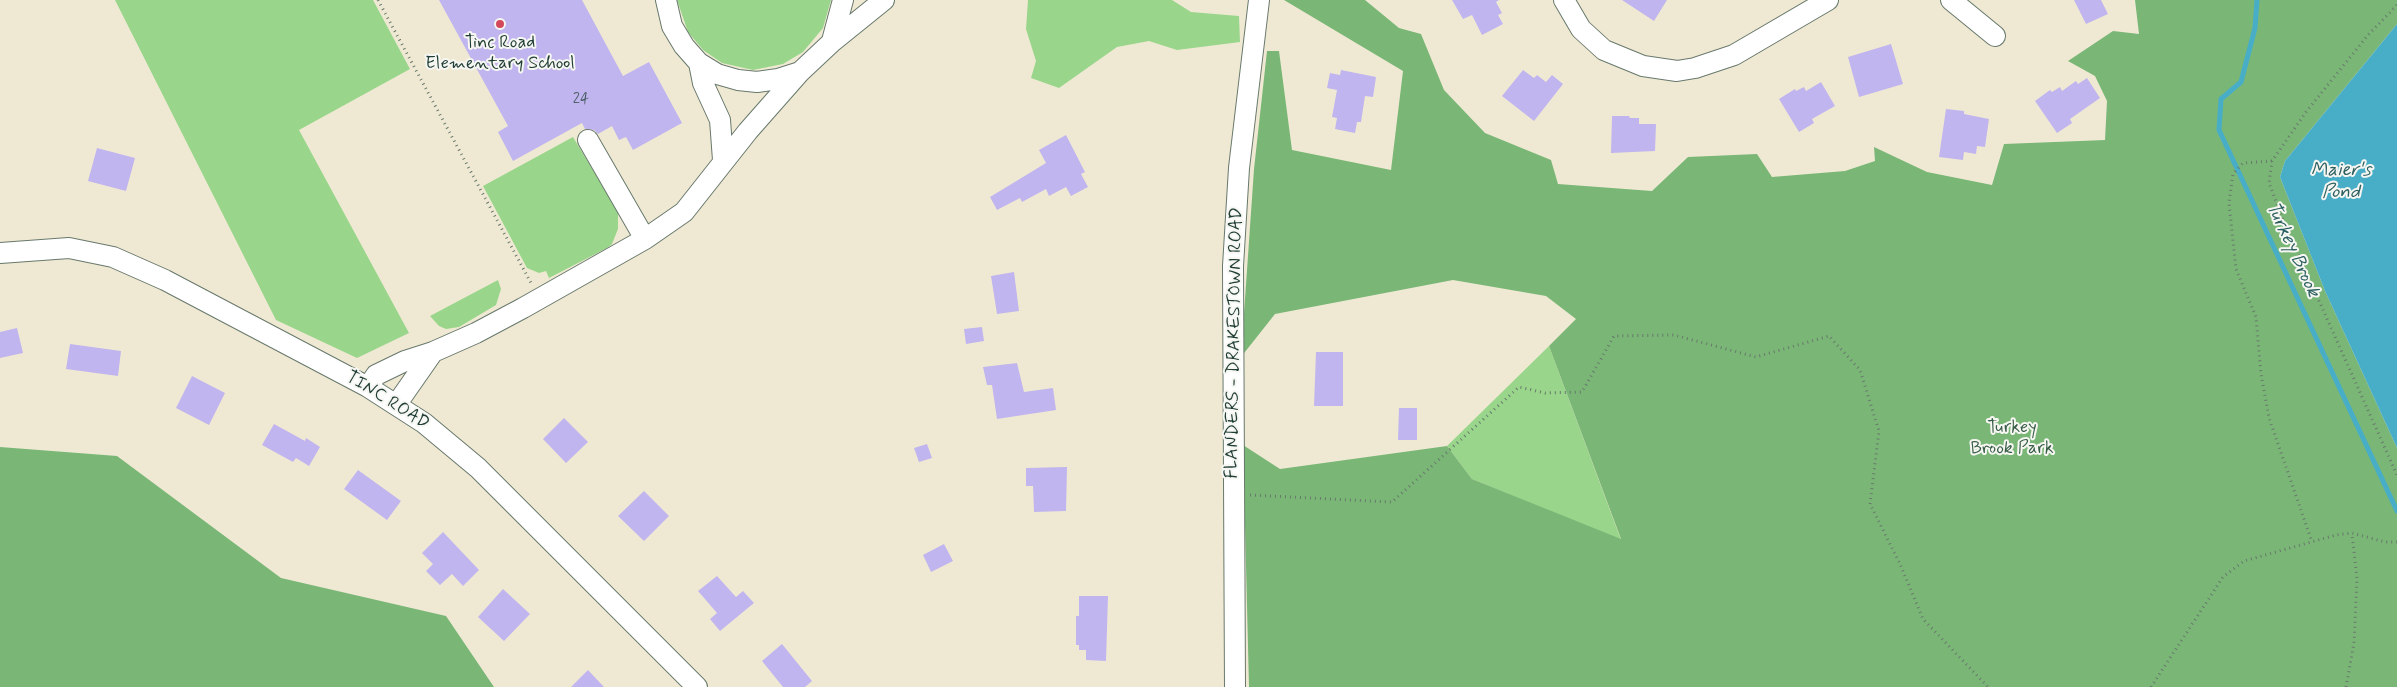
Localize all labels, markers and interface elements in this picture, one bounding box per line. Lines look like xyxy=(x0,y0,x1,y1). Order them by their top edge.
marker: Tinc Road Elementary School xyxy=(494,18,506,30)
place label: Tinc Road Elementary School xyxy=(425,32,575,74)
house number: 24 xyxy=(573,91,589,109)
water label: Maier's Pond xyxy=(2311,160,2371,204)
water label: Turkey Brook xyxy=(2260,199,2324,301)
street label: FLANDERS - DRAKESTOWN ROAD xyxy=(1222,207,1248,479)
street label: TINC ROAD xyxy=(341,367,433,435)
park label: Turkey Brook Park xyxy=(1970,417,2054,459)

